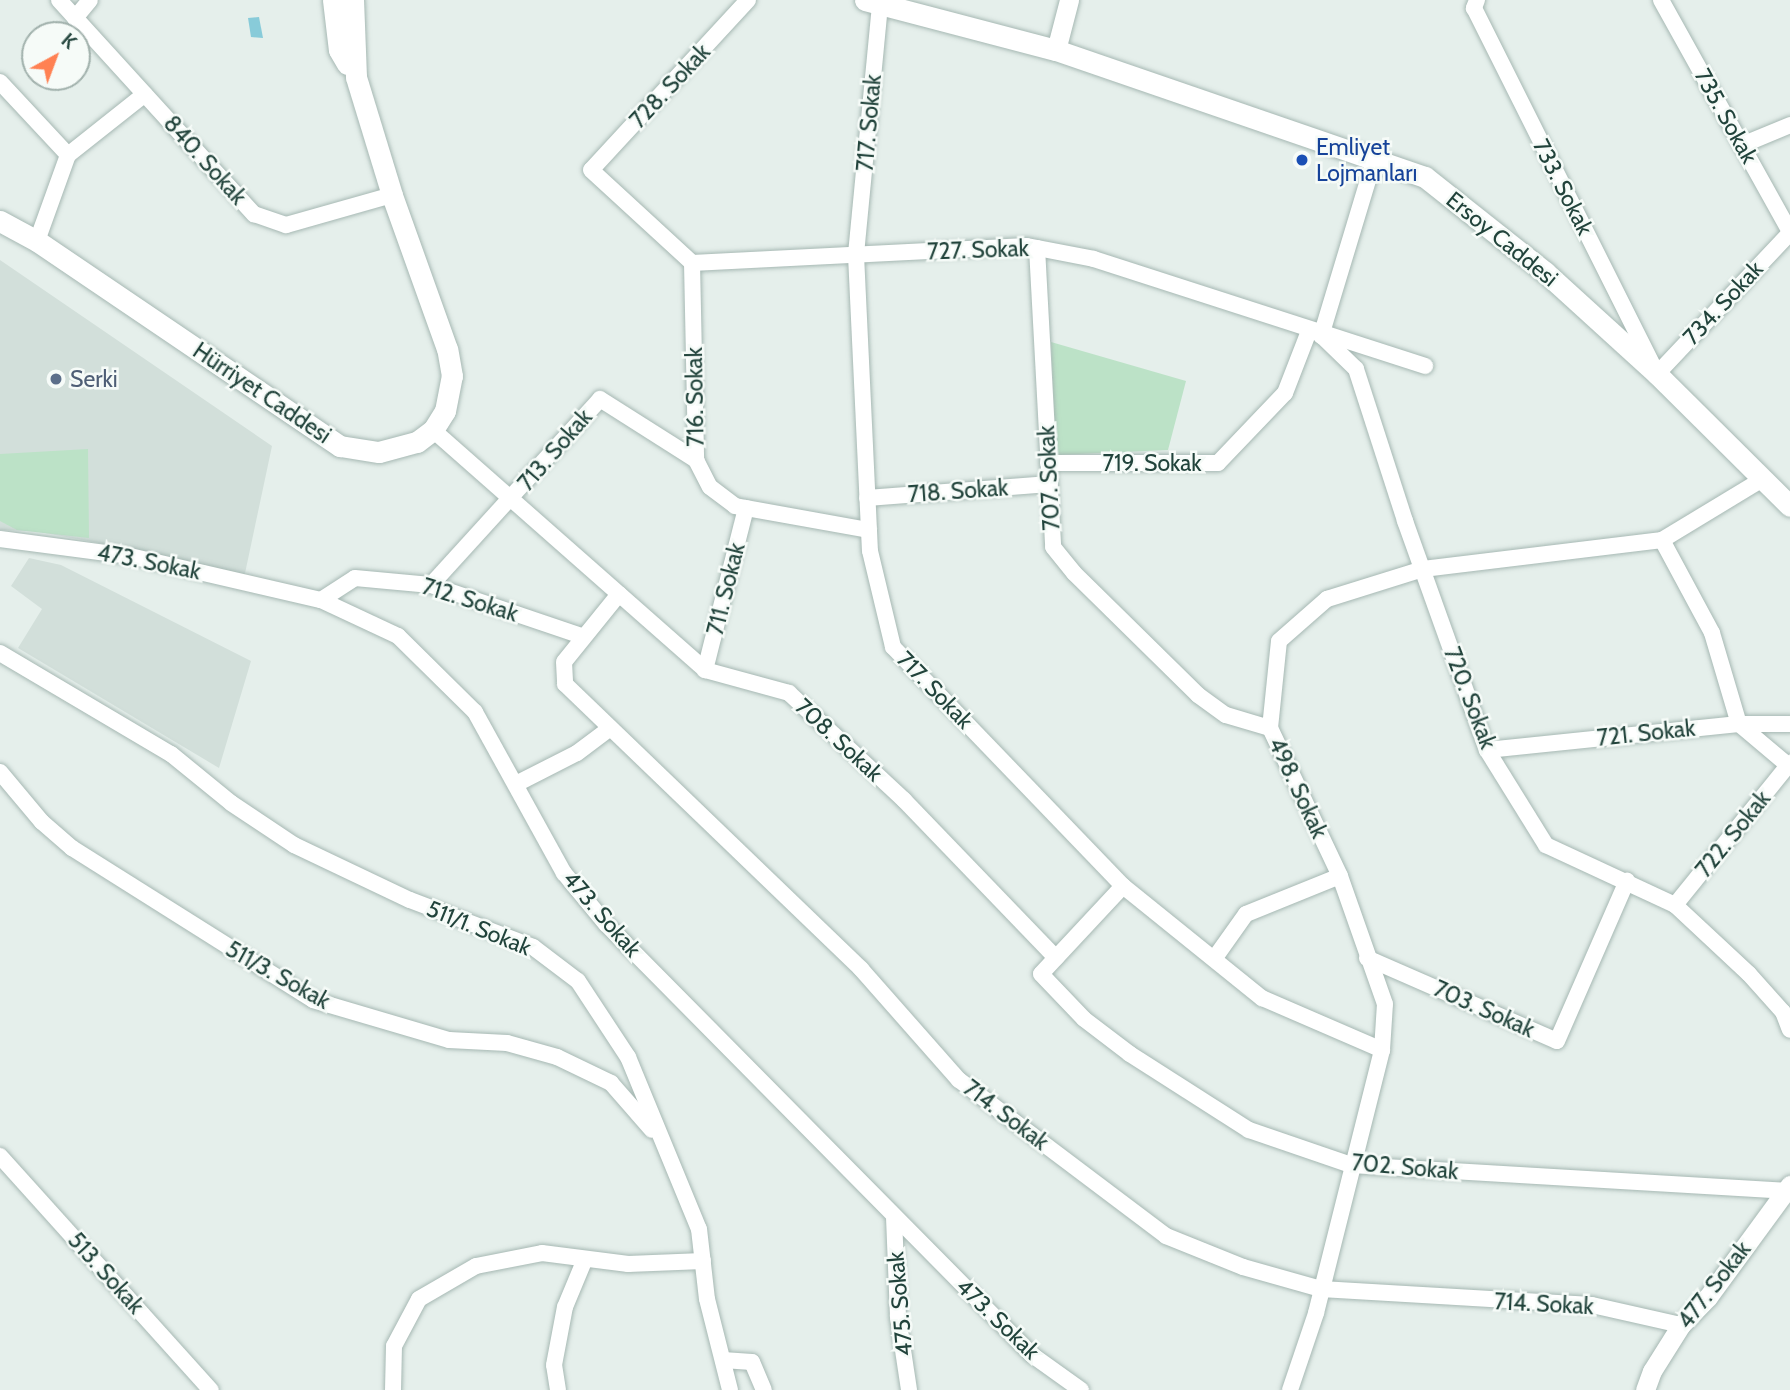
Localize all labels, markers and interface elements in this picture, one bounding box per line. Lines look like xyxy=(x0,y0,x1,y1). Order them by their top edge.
north arrow xyxy=(21,21,91,91)
text: K xyxy=(57,29,81,54)
street label: 728. Sokak xyxy=(624,38,716,134)
street label: 735. Sokak xyxy=(1689,64,1763,168)
street label: 717. Sokak xyxy=(851,73,887,173)
street label: 840. Sokak xyxy=(158,110,252,210)
place label: Emliyet Lojmanları xyxy=(1316,133,1417,187)
street label: 733. Sokak xyxy=(1527,134,1599,240)
marker: Emliyet Lojmanları xyxy=(1294,152,1310,168)
street label: Ersoy Caddesi xyxy=(1441,186,1563,292)
street label: 727. Sokak xyxy=(927,234,1029,266)
street label: 734. Sokak xyxy=(1677,255,1769,351)
street label: Hürriyet Caddesi xyxy=(188,337,336,449)
street label: 716. Sokak xyxy=(680,347,710,447)
place label: Serki xyxy=(70,365,118,393)
marker: Serki xyxy=(48,371,64,387)
street label: 713. Sokak xyxy=(512,404,598,496)
street label: 707. Sokak xyxy=(1032,425,1066,531)
street label: 719. Sokak xyxy=(1102,449,1202,477)
street label: 718. Sokak xyxy=(907,474,1009,508)
street label: 473. Sokak xyxy=(95,538,203,586)
street label: 711. Sokak xyxy=(701,540,751,638)
street label: 712. Sokak xyxy=(419,572,521,628)
street label: 720. Sokak xyxy=(1438,643,1502,753)
street label: 717. Sokak xyxy=(891,645,979,735)
street label: 708. Sokak xyxy=(790,693,888,787)
street label: 721. Sokak xyxy=(1595,714,1697,752)
street label: 498. Sokak xyxy=(1263,733,1333,843)
street label: 722. Sokak xyxy=(1690,785,1776,883)
street label: 473. Sokak xyxy=(557,865,647,963)
street label: 511/1. Sokak xyxy=(423,895,535,961)
street label: 511/3. Sokak xyxy=(221,935,335,1015)
street label: 703. Sokak xyxy=(1429,975,1539,1043)
street label: 714. Sokak xyxy=(958,1074,1054,1156)
street label: 702. Sokak xyxy=(1350,1149,1460,1185)
street label: 513. Sokak xyxy=(62,1227,150,1319)
street label: 477. Sokak xyxy=(1671,1236,1757,1334)
street label: 475. Sokak xyxy=(882,1251,918,1357)
street label: 473. Sokak xyxy=(951,1273,1045,1365)
street label: 714. Sokak xyxy=(1494,1288,1594,1320)

